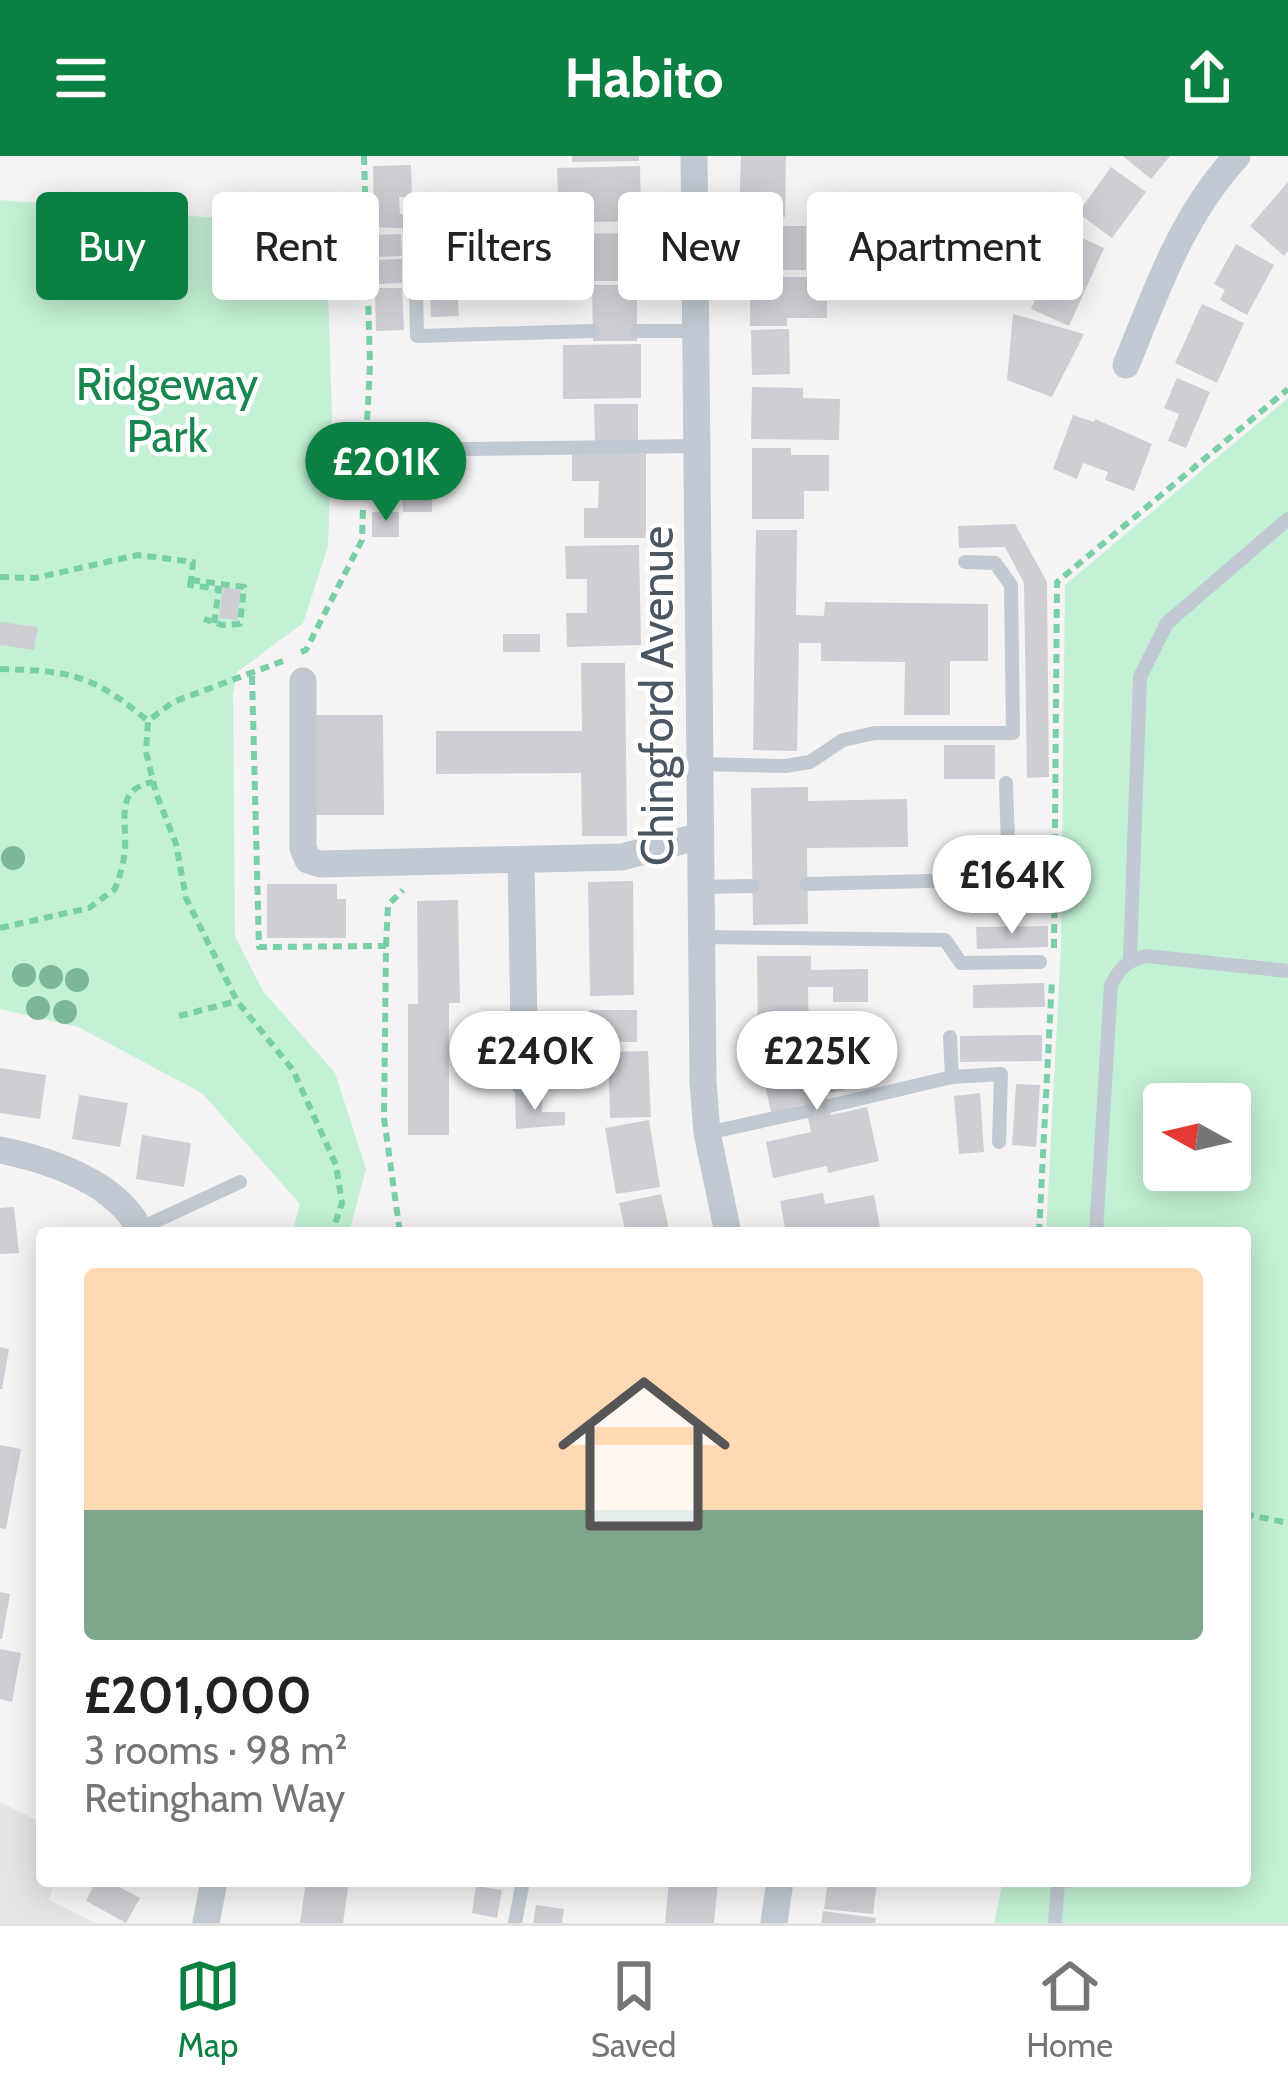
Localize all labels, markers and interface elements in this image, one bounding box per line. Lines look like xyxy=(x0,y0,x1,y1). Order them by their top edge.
icon: menu xyxy=(48,45,114,111)
text: Habito xyxy=(565,45,723,111)
icon: share xyxy=(1174,45,1240,111)
chip: Buy xyxy=(36,192,188,300)
chip: Rent xyxy=(212,192,379,300)
chip: Filters xyxy=(403,192,594,300)
chip: New xyxy=(618,192,783,300)
chip: Apartment xyxy=(807,192,1083,300)
park label: Ridgeway Park xyxy=(76,357,259,463)
pin: £201K xyxy=(302,422,470,524)
text: £201K xyxy=(332,437,440,485)
street label: Chingford Avenue xyxy=(630,526,684,866)
pin: £164K xyxy=(928,835,1096,937)
text: £164K xyxy=(959,850,1065,898)
pin: £240K xyxy=(451,1011,619,1113)
pin: £225K xyxy=(733,1011,901,1113)
text: £240K xyxy=(476,1026,594,1074)
text: £225K xyxy=(764,1026,870,1074)
north arrow xyxy=(1143,1083,1251,1191)
map controls xyxy=(1143,1083,1251,1191)
icon: home xyxy=(536,1346,752,1562)
text: £201,000 xyxy=(84,1664,312,1726)
text: 3 rooms · 98 m² xyxy=(84,1726,347,1774)
text: Retingham Way xyxy=(84,1774,345,1822)
tab: Map xyxy=(175,1953,241,2065)
tab: Saved xyxy=(591,1953,676,2065)
tab: Home xyxy=(1026,1953,1113,2065)

